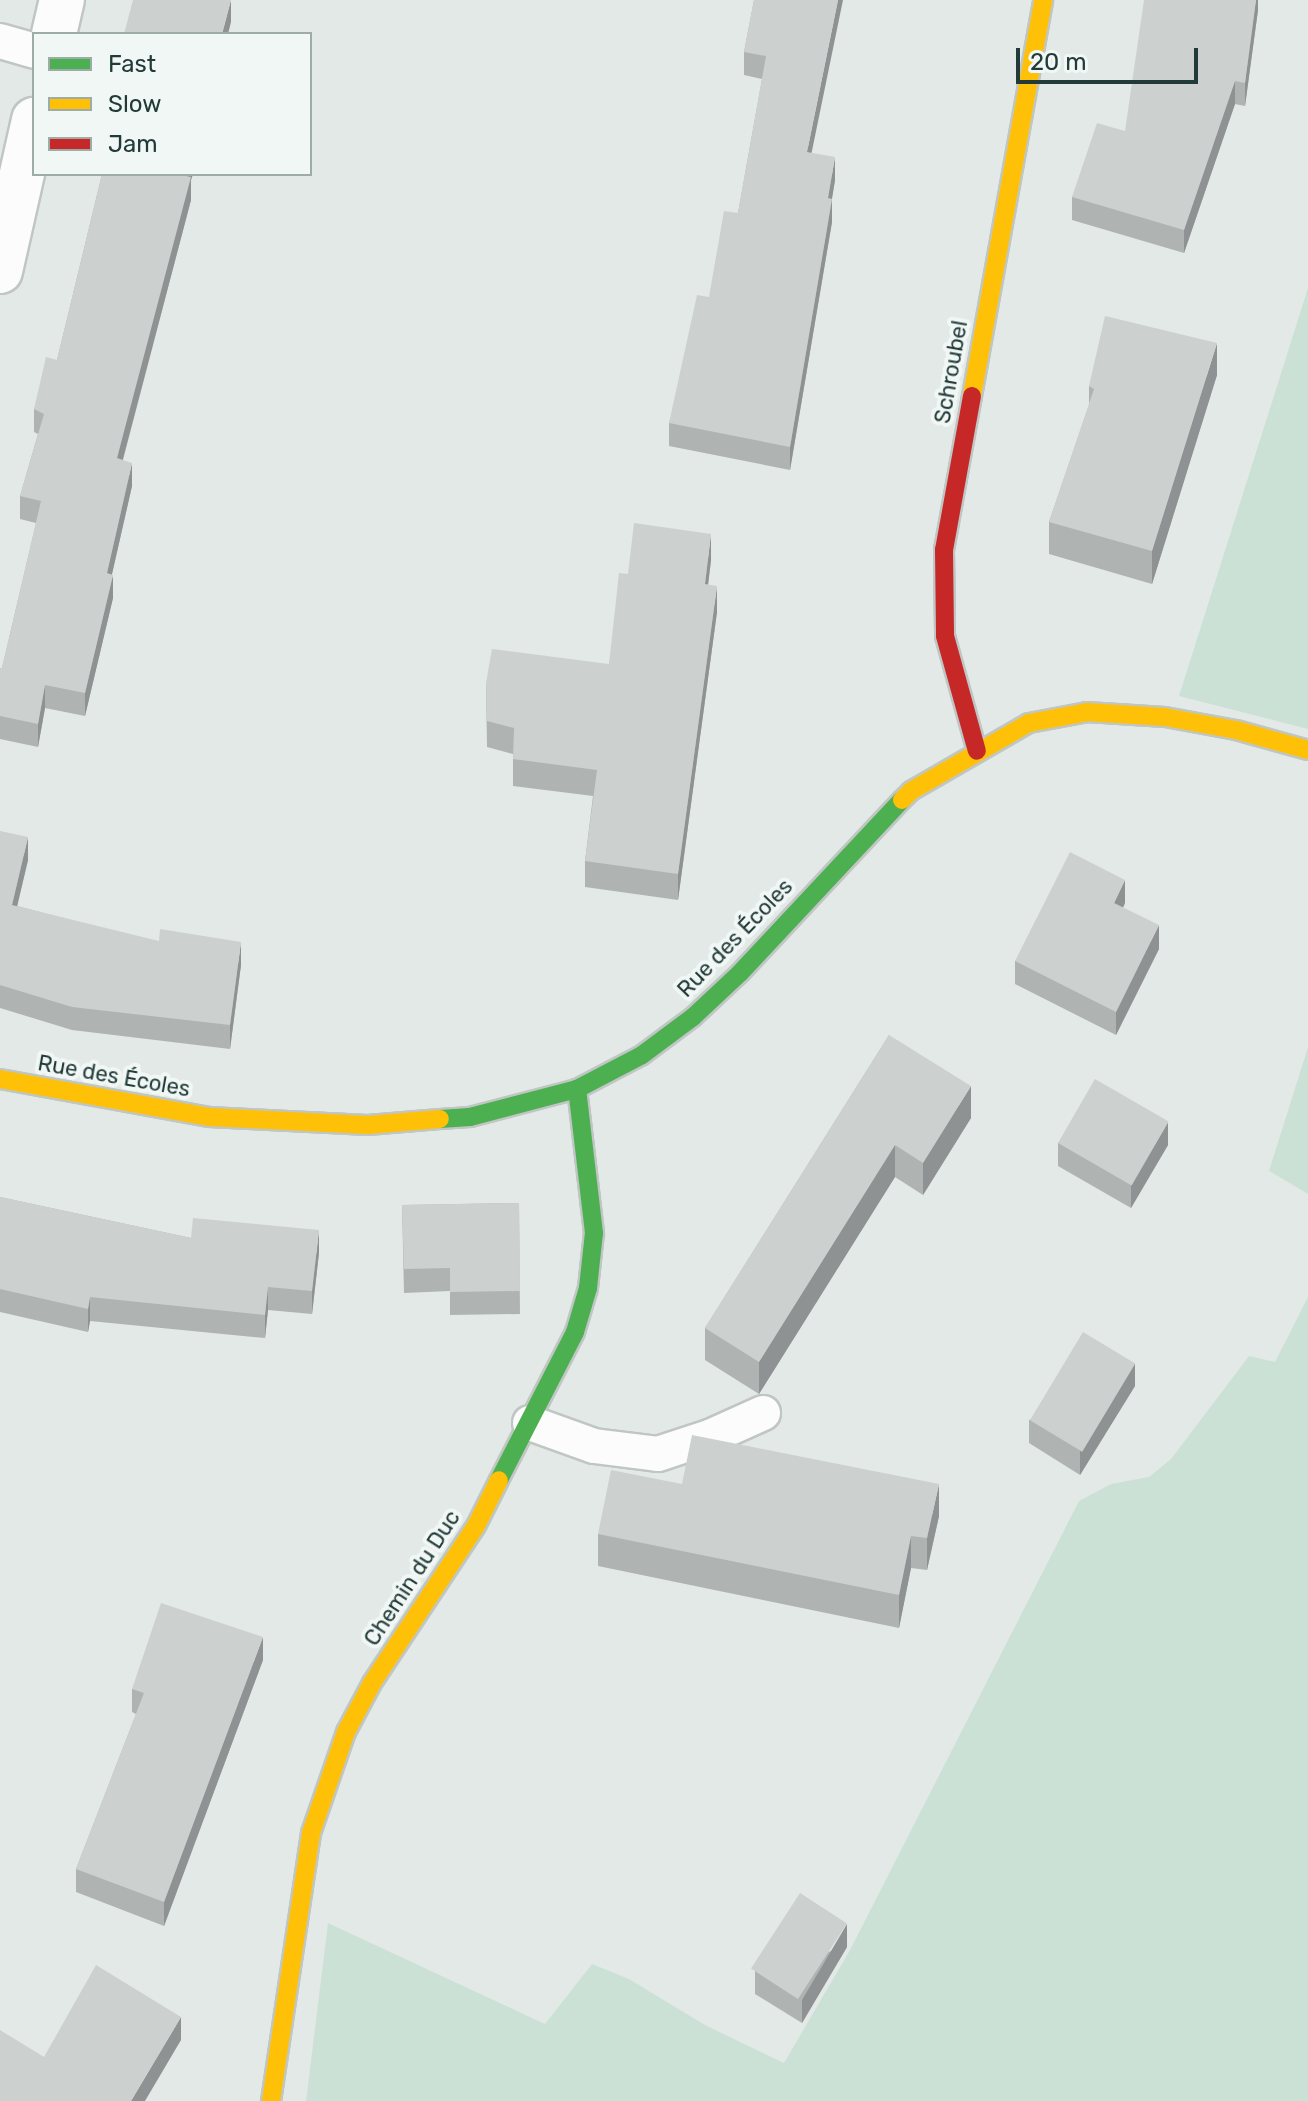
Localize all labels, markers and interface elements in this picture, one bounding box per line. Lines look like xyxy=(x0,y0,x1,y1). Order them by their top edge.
legend xyxy=(32,32,312,176)
scale bar xyxy=(1020,32,1202,82)
text: 20 m xyxy=(1030,48,1087,76)
text: Fast xyxy=(108,50,156,78)
text: Slow xyxy=(108,90,161,118)
text: Jam xyxy=(108,130,158,158)
street label: Schroubel xyxy=(929,318,973,426)
street label: Rue des Écoles xyxy=(672,873,798,1003)
street label: Rue des Écoles xyxy=(36,1050,192,1102)
street label: Chemin du Duc xyxy=(358,1505,466,1651)

